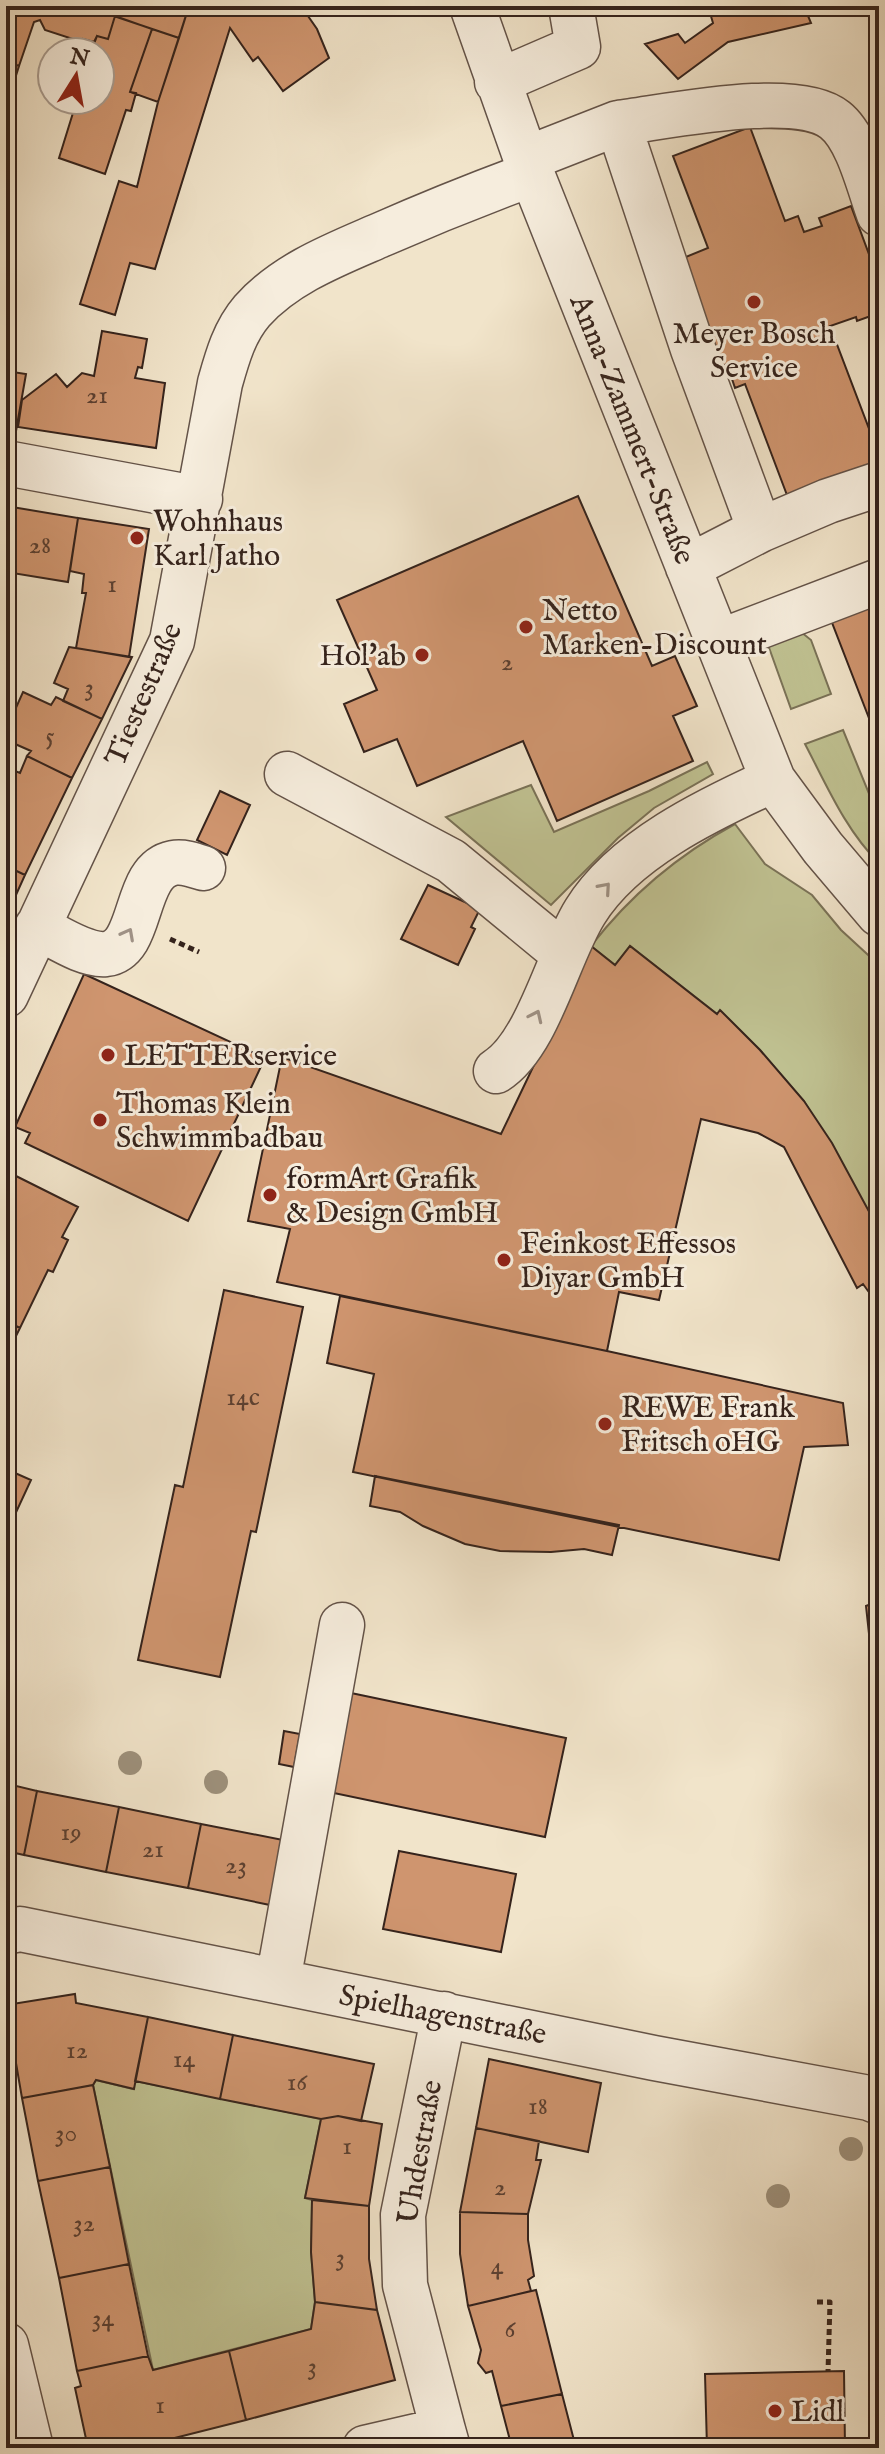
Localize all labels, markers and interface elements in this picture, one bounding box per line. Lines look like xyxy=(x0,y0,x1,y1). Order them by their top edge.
north arrow xyxy=(36,36,116,116)
text: N xyxy=(66,43,91,74)
street label: Anna-Zammert-Straße xyxy=(559,289,703,570)
marker: Meyer Bosch Service xyxy=(745,293,763,311)
place label: Meyer Bosch Service xyxy=(673,316,835,388)
house number: 21 xyxy=(86,379,108,412)
place label: Wohnhaus Karl Jatho xyxy=(153,504,283,576)
house number: 28 xyxy=(29,529,51,562)
marker: Wohnhaus Karl Jatho xyxy=(128,529,146,547)
house number: 1 xyxy=(107,568,117,601)
place label: Netto Marken-Discount xyxy=(542,593,767,665)
street label: Tiestestraße xyxy=(98,617,192,772)
marker: Netto Marken-Discount xyxy=(517,618,535,636)
place label: Hol'ab xyxy=(320,638,406,676)
marker: Hol'ab xyxy=(413,646,431,664)
house number: 2 xyxy=(501,646,513,679)
house number: 3 xyxy=(84,671,94,704)
house number: 5 xyxy=(45,720,55,753)
one-way arrow xyxy=(595,883,610,898)
one-way arrow xyxy=(118,928,133,942)
one-way arrow xyxy=(526,1010,542,1025)
place label: LETTERservice xyxy=(124,1038,337,1076)
marker: LETTERservice xyxy=(99,1046,117,1064)
place label: Thomas Klein Schwimmbadbau xyxy=(116,1086,323,1158)
marker: Thomas Klein Schwimmbadbau xyxy=(91,1111,109,1129)
place label: formArt Grafik & Design GmbH xyxy=(286,1161,499,1233)
marker: formArt Grafik & Design GmbH xyxy=(261,1186,279,1204)
place label: Feinkost Effessos Diyar GmbH xyxy=(520,1226,736,1298)
marker: Feinkost Effessos Diyar GmbH xyxy=(495,1251,513,1269)
house number: 14c xyxy=(226,1381,260,1414)
place label: REWE Frank Fritsch oHG xyxy=(621,1390,796,1462)
marker: REWE Frank Fritsch oHG xyxy=(596,1415,614,1433)
house number: 19 xyxy=(60,1816,82,1849)
house number: 21 xyxy=(142,1833,164,1866)
house number: 23 xyxy=(225,1849,247,1882)
street label: Spielhagenstraße xyxy=(336,1977,550,2055)
house number: 12 xyxy=(66,2034,88,2067)
house number: 14 xyxy=(173,2043,195,2076)
house number: 16 xyxy=(287,2066,308,2099)
street label: Uhdestraße xyxy=(390,2077,452,2227)
house number: 18 xyxy=(528,2090,548,2123)
house number: 30 xyxy=(55,2117,77,2150)
house number: 1 xyxy=(342,2130,352,2163)
house number: 2 xyxy=(494,2171,506,2204)
house number: 32 xyxy=(73,2207,95,2240)
house number: 3 xyxy=(335,2241,345,2274)
house number: 4 xyxy=(491,2250,504,2283)
house number: 34 xyxy=(92,2302,114,2335)
house number: 6 xyxy=(505,2313,517,2346)
house number: 3 xyxy=(307,2350,317,2383)
house number: 1 xyxy=(155,2389,165,2422)
place label: Lidl xyxy=(791,2394,845,2432)
marker: Lidl xyxy=(766,2402,784,2420)

